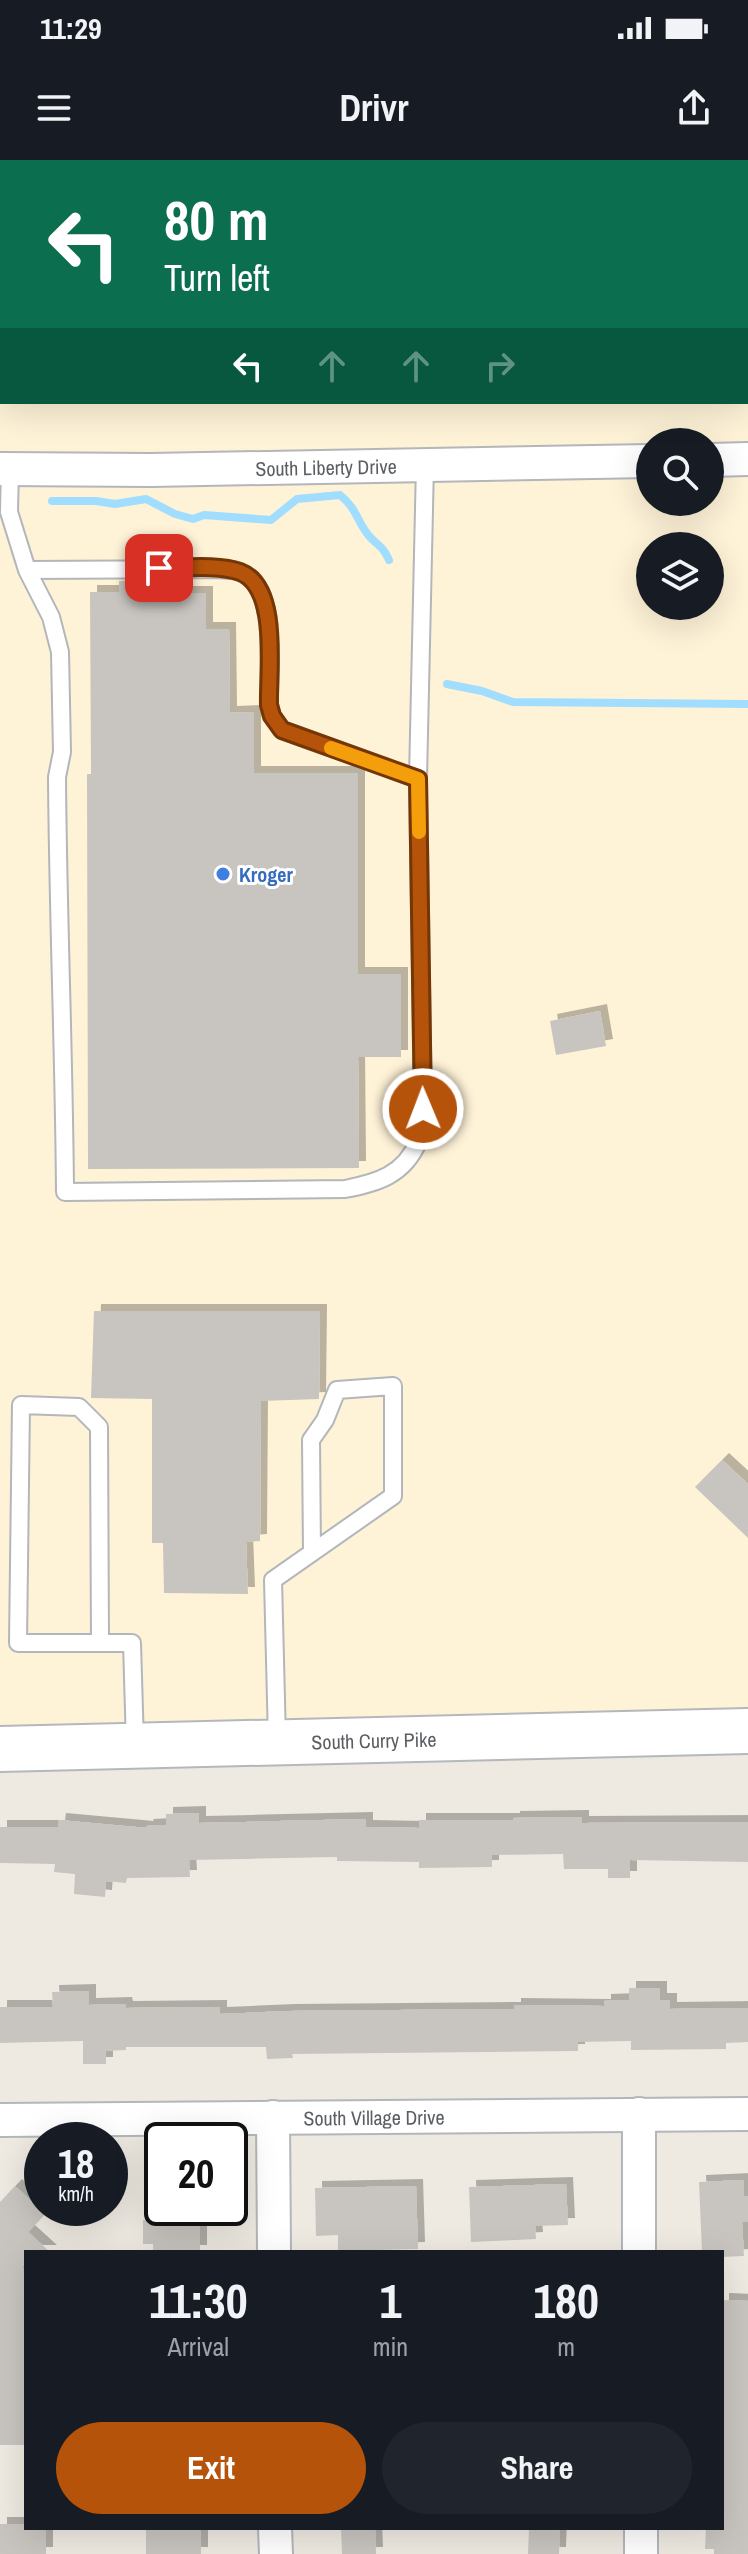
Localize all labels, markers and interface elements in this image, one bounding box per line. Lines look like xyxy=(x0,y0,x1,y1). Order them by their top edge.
text: 11:29 xyxy=(40,8,102,48)
text: Drivr xyxy=(340,84,408,132)
icon: menu xyxy=(32,86,76,130)
icon: share xyxy=(672,86,716,130)
text: 80 m xyxy=(164,182,269,257)
icon: left xyxy=(32,192,136,296)
text: Turn left xyxy=(164,254,270,302)
icon: left xyxy=(226,344,270,388)
icon: ahead xyxy=(310,344,354,388)
icon: ahead xyxy=(394,344,438,388)
icon: right xyxy=(478,344,522,388)
map controls xyxy=(636,428,724,620)
button: search xyxy=(636,428,724,516)
street label: South Liberty Drive xyxy=(255,452,397,482)
button: layers xyxy=(636,532,724,620)
pin xyxy=(125,534,193,602)
icon: arrive xyxy=(137,546,181,590)
place label: Kroger xyxy=(239,861,293,888)
marker: Kroger xyxy=(214,865,232,883)
position arrow xyxy=(381,1067,465,1151)
street label: South Curry Pike xyxy=(311,1725,437,1755)
street label: South Village Drive xyxy=(303,2103,445,2131)
speed limit sign: 20 xyxy=(144,2122,248,2226)
text: 18 xyxy=(58,2137,94,2190)
text: km/h xyxy=(58,2180,94,2207)
text: 11:30 xyxy=(149,2268,248,2333)
text: 1 xyxy=(379,2268,401,2333)
text: 180 xyxy=(533,2268,599,2333)
text: Arrival xyxy=(168,2329,229,2364)
text: min xyxy=(373,2329,408,2364)
text: m xyxy=(557,2329,575,2364)
button: Exit xyxy=(56,2422,366,2514)
button: Share xyxy=(382,2422,692,2514)

